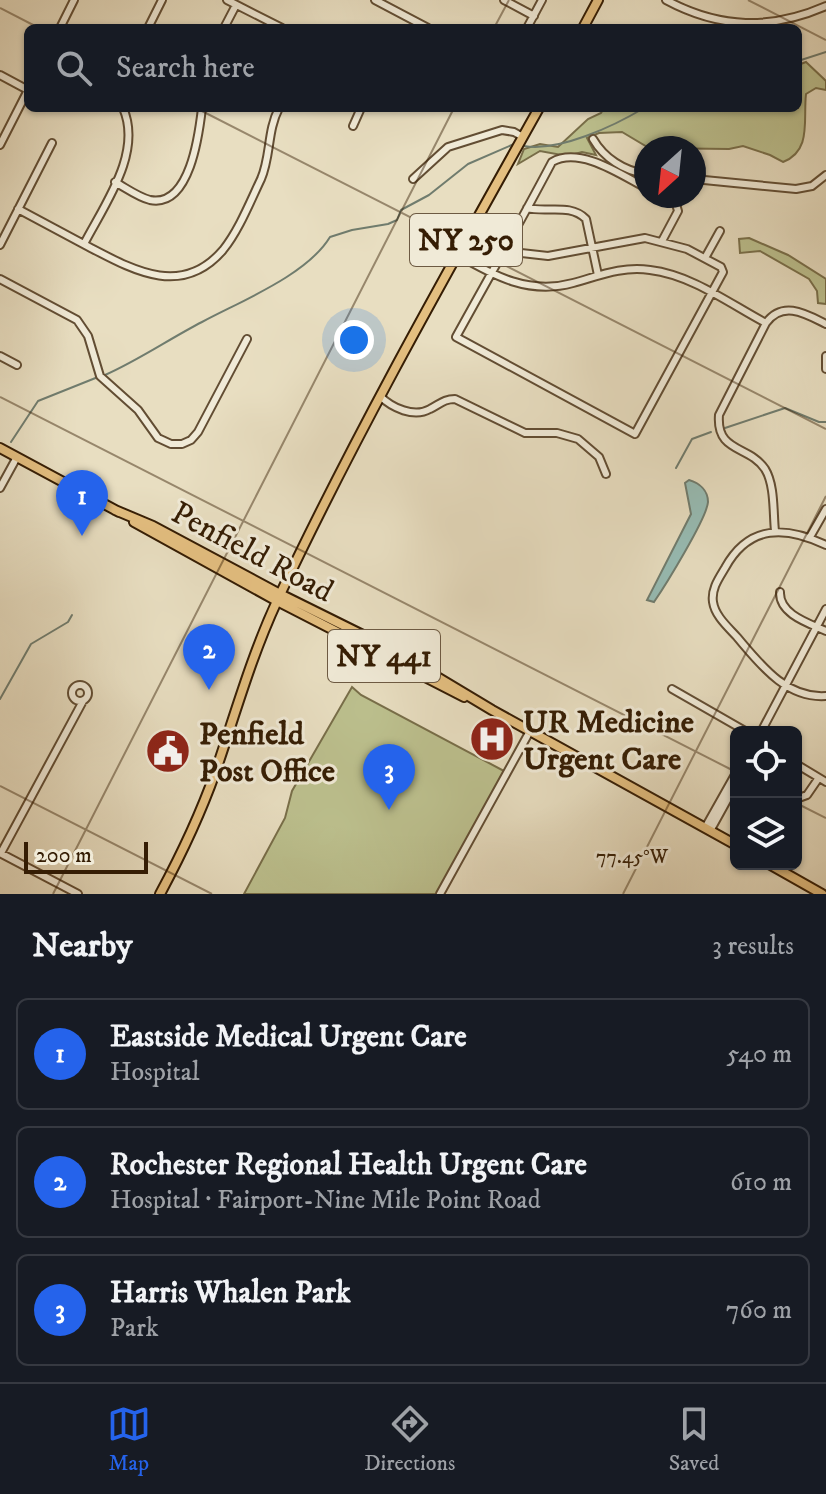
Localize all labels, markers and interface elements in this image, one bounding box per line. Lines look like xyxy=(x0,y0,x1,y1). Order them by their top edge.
search box xyxy=(24,24,802,112)
icon: search xyxy=(52,46,96,90)
text: Search here xyxy=(116,50,255,87)
north arrow xyxy=(634,136,706,208)
road number: NY 250 xyxy=(410,214,522,266)
your location xyxy=(334,320,374,360)
pin: 1 xyxy=(56,470,108,536)
street label: Penfield Road xyxy=(164,493,340,612)
pin: 2 xyxy=(183,624,235,690)
road number: NY 441 xyxy=(328,630,440,682)
place label: UR Medicine Urgent Care xyxy=(523,703,694,780)
place label: Penfield Post Office xyxy=(199,715,335,792)
hospital icon: UR Medicine Urgent Care xyxy=(468,715,516,763)
map controls xyxy=(730,726,802,870)
button: locate xyxy=(730,726,802,798)
public building icon: Penfield Post Office xyxy=(144,727,192,775)
pin: 3 xyxy=(363,744,415,810)
button: layers xyxy=(730,798,802,870)
scale bar xyxy=(24,838,148,874)
text: 200 m xyxy=(36,842,92,869)
text: 77.45°W xyxy=(596,845,669,870)
text: Nearby xyxy=(32,925,133,967)
text: 3 results xyxy=(712,930,794,963)
text: Eastside Medical Urgent Care xyxy=(110,1019,467,1056)
text: 1 xyxy=(55,1038,65,1071)
text: 540 m xyxy=(726,1038,792,1071)
text: Hospital xyxy=(110,1056,200,1089)
text: Rochester Regional Health Urgent Care xyxy=(110,1147,587,1184)
text: 2 xyxy=(54,1166,66,1199)
text: 610 m xyxy=(730,1166,792,1199)
text: Hospital · Fairport-Nine Mile Point Road xyxy=(110,1184,541,1217)
text: Harris Whalen Park xyxy=(110,1275,351,1312)
text: 3 xyxy=(55,1294,65,1327)
text: 760 m xyxy=(726,1294,792,1327)
text: Park xyxy=(110,1312,159,1345)
tab: Map xyxy=(107,1402,151,1477)
tab: Directions xyxy=(364,1402,455,1477)
tab: Saved xyxy=(669,1402,719,1477)

